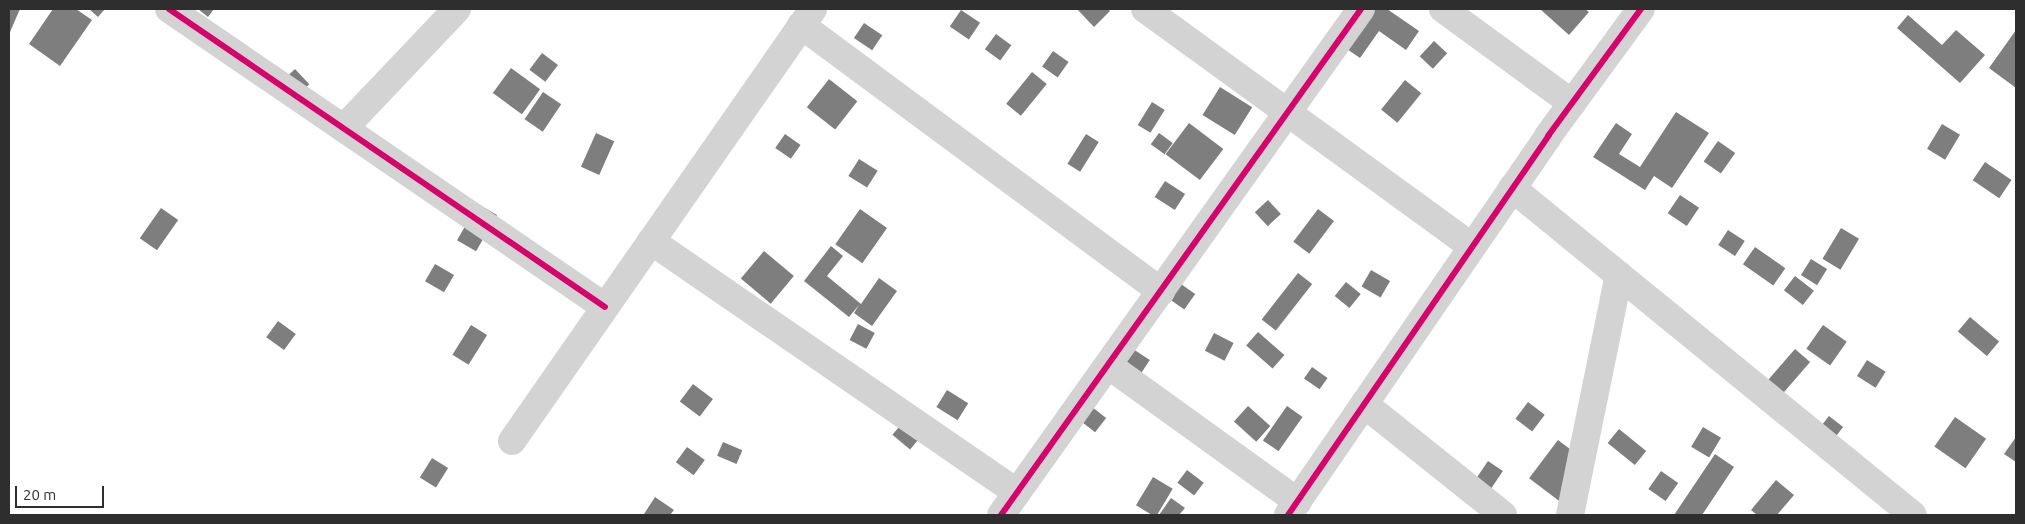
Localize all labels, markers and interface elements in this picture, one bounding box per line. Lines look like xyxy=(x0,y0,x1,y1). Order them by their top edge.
scale bar xyxy=(18,476,106,508)
text: 20 m xyxy=(23,486,56,503)

